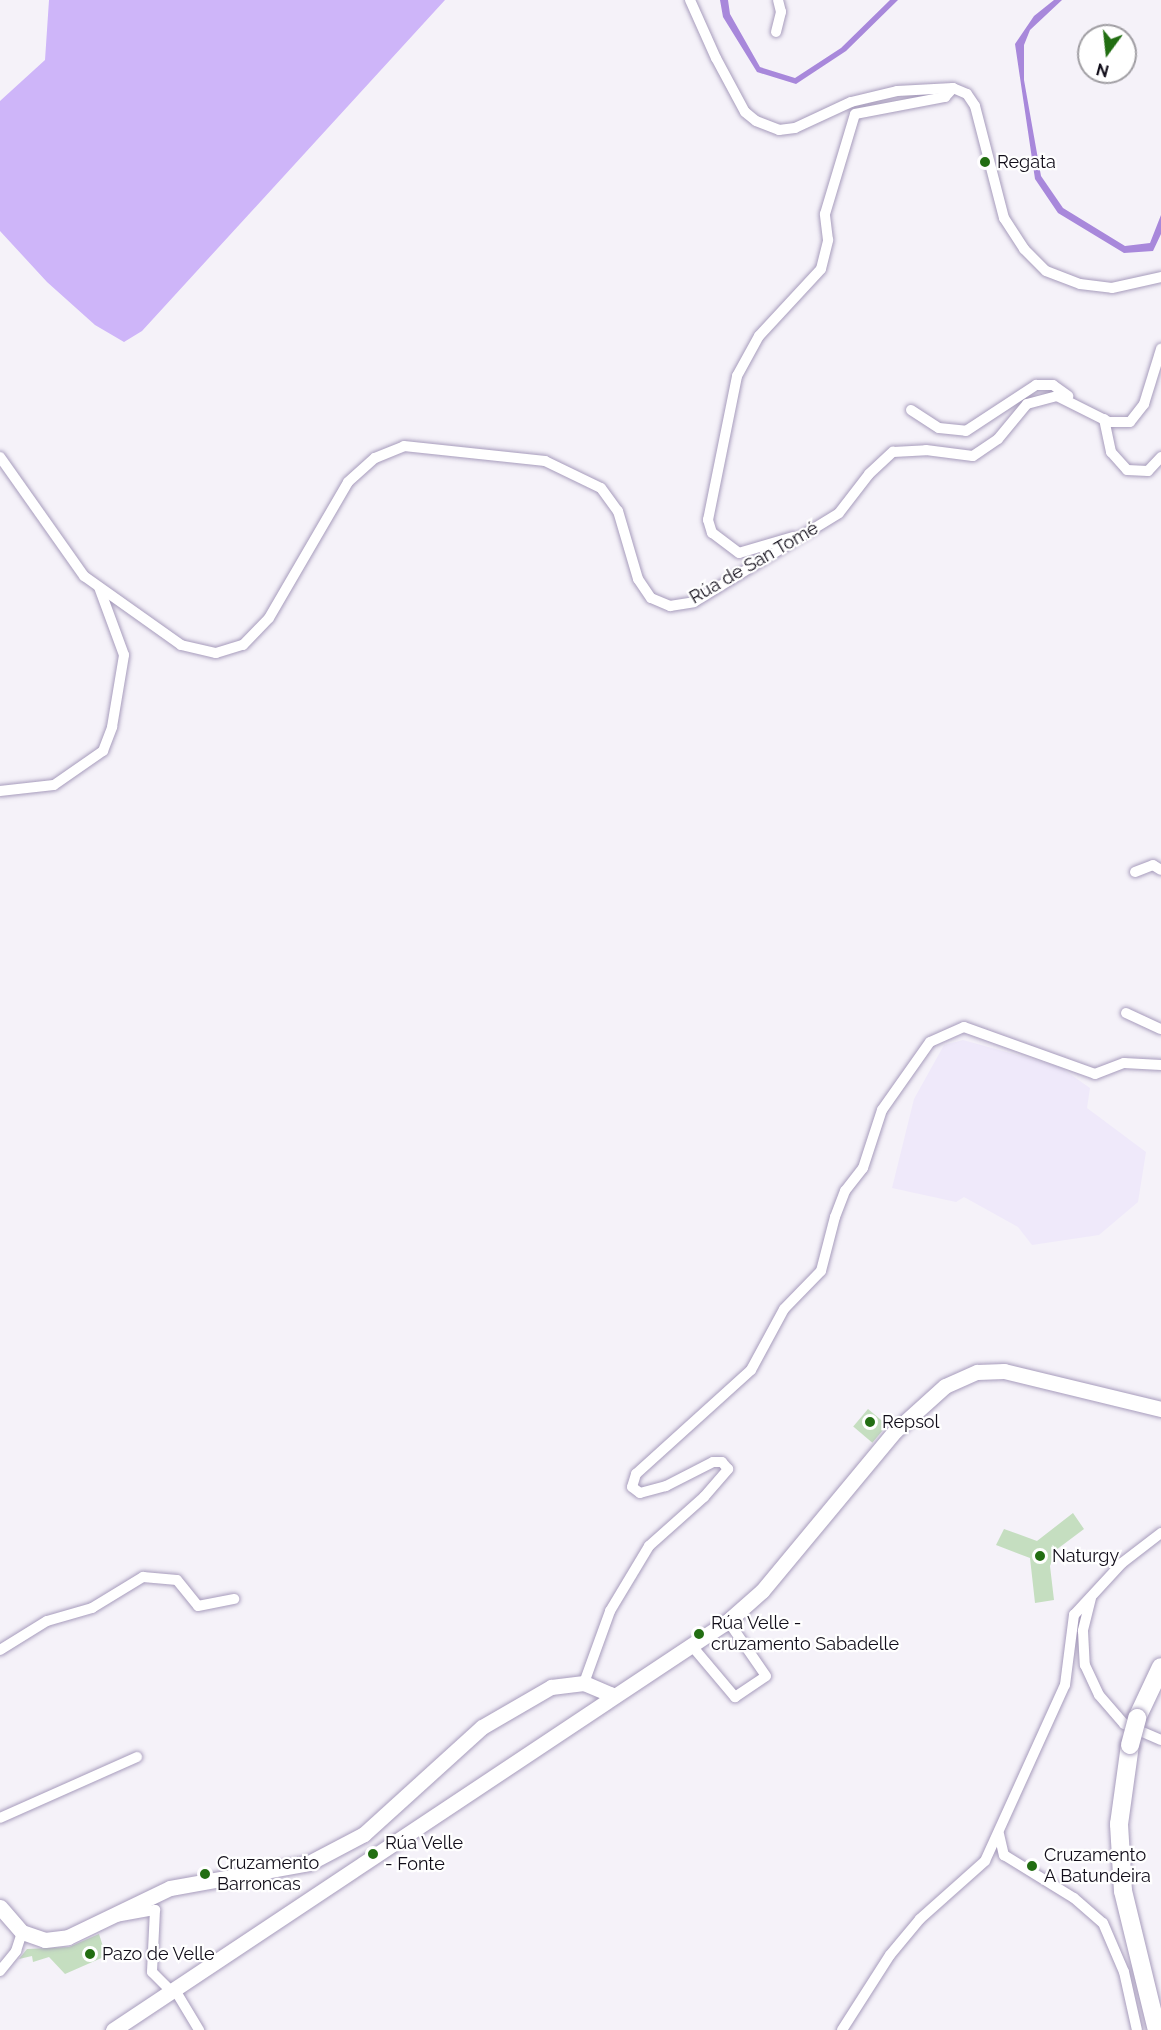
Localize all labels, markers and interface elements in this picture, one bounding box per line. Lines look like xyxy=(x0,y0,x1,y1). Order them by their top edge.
north arrow xyxy=(1077,24,1137,84)
text: N xyxy=(1094,59,1111,81)
place label: Regata xyxy=(997,151,1056,173)
marker: Regata xyxy=(978,155,992,169)
street label: Rúa de San Tomé xyxy=(686,517,822,609)
place label: Repsol xyxy=(882,1411,939,1433)
marker: Repsol xyxy=(863,1415,877,1429)
place label: Naturgy xyxy=(1052,1545,1119,1567)
marker: Naturgy xyxy=(1033,1549,1047,1563)
place label: Rúa Velle - cruzamento Sabadelle xyxy=(711,1613,899,1656)
marker: Rúa Velle - cruzamento Sabadelle xyxy=(692,1627,706,1641)
place label: Rúa Velle - Fonte xyxy=(385,1833,464,1876)
place label: Cruzamento A Batundeira xyxy=(1044,1845,1151,1888)
marker: Rúa Velle - Fonte xyxy=(366,1847,380,1861)
place label: Cruzamento Barroncas xyxy=(217,1853,319,1896)
marker: Cruzamento A Batundeira xyxy=(1025,1859,1039,1873)
marker: Cruzamento Barroncas xyxy=(198,1867,212,1881)
place label: Pazo de Velle xyxy=(102,1943,215,1965)
marker: Pazo de Velle xyxy=(83,1947,97,1961)

